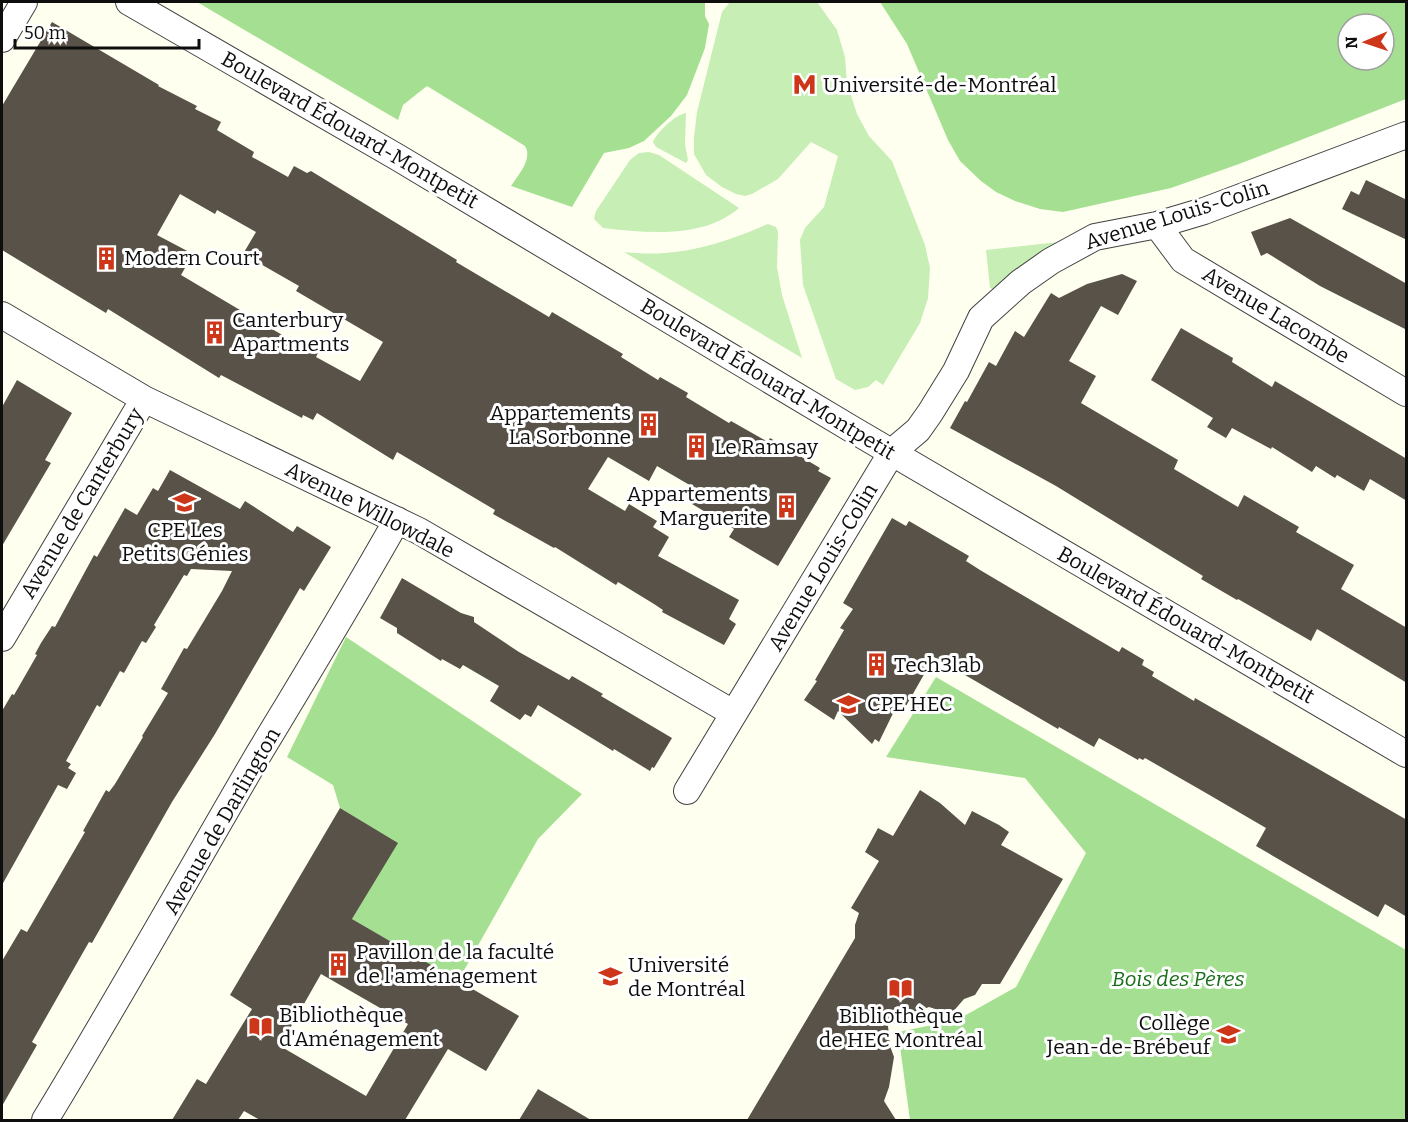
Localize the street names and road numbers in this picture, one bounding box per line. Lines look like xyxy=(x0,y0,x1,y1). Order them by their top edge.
street label: Boulevard Édouard-Montpetit xyxy=(217,46,483,215)
street label: Avenue Louis-Colin xyxy=(1082,175,1272,255)
street label: Avenue Lacombe xyxy=(1198,261,1354,369)
street label: Boulevard Édouard-Montpetit xyxy=(636,293,900,466)
street label: Avenue de Canterbury xyxy=(15,402,150,603)
street label: Avenue Willowdale xyxy=(281,456,459,564)
street label: Avenue Louis-Colin xyxy=(763,478,883,656)
street label: Boulevard Édouard-Montpetit xyxy=(1053,541,1319,710)
street label: Avenue de Darlington xyxy=(158,723,286,919)

